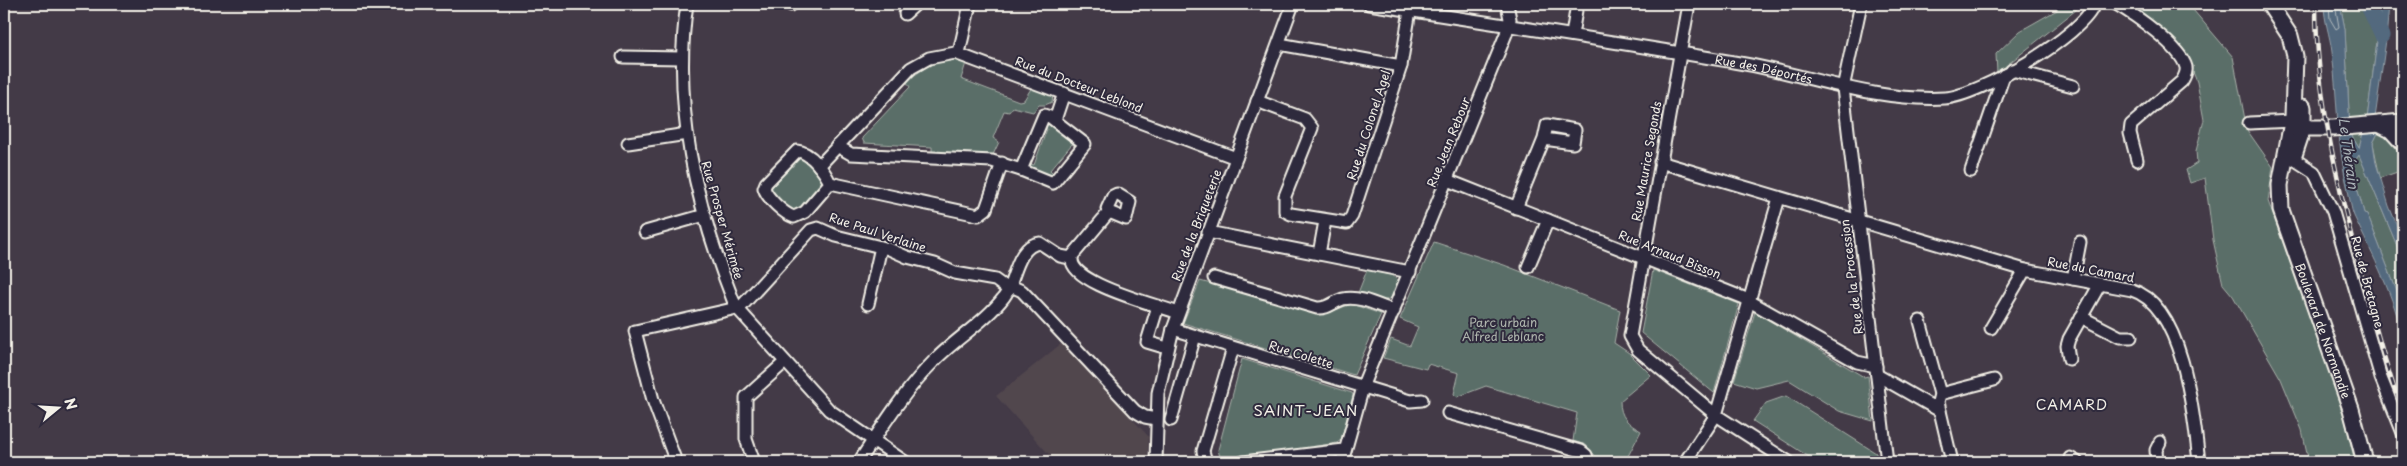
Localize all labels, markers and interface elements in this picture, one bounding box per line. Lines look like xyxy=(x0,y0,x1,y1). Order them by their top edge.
street label: Rue des Déportés xyxy=(1714,50,1815,88)
street label: Rue du Docteur Leblond xyxy=(1013,51,1145,117)
street label: Rue du Colonel Agel xyxy=(1342,68,1394,182)
street label: Rue Jean Rebour xyxy=(1422,94,1474,190)
street label: Rue Maurice Segonds xyxy=(1627,99,1666,222)
water label: Le Thérain xyxy=(2334,116,2364,191)
street label: Rue Prosper Mérimée xyxy=(697,159,749,282)
street label: Rue de la Briqueterie xyxy=(1166,167,1226,283)
street label: Rue Paul Verlaine xyxy=(827,208,929,256)
street label: Rue de la Procession xyxy=(1835,218,1867,336)
street label: Rue Arnaud Bisson xyxy=(1616,225,1724,283)
street label: Rue de Bretagne xyxy=(2347,234,2389,330)
street label: Rue du Camard xyxy=(2046,252,2137,286)
street label: Boulevard de Normandie xyxy=(2291,260,2356,401)
park label: Parc urbain Alfred Leblanc xyxy=(1462,313,1544,345)
street label: Rue Colette xyxy=(1267,336,1335,372)
north arrow xyxy=(32,384,82,434)
district label: CAMARD xyxy=(2036,394,2108,415)
text: N xyxy=(59,395,83,412)
district label: SAINT-JEAN xyxy=(1253,398,1359,421)

